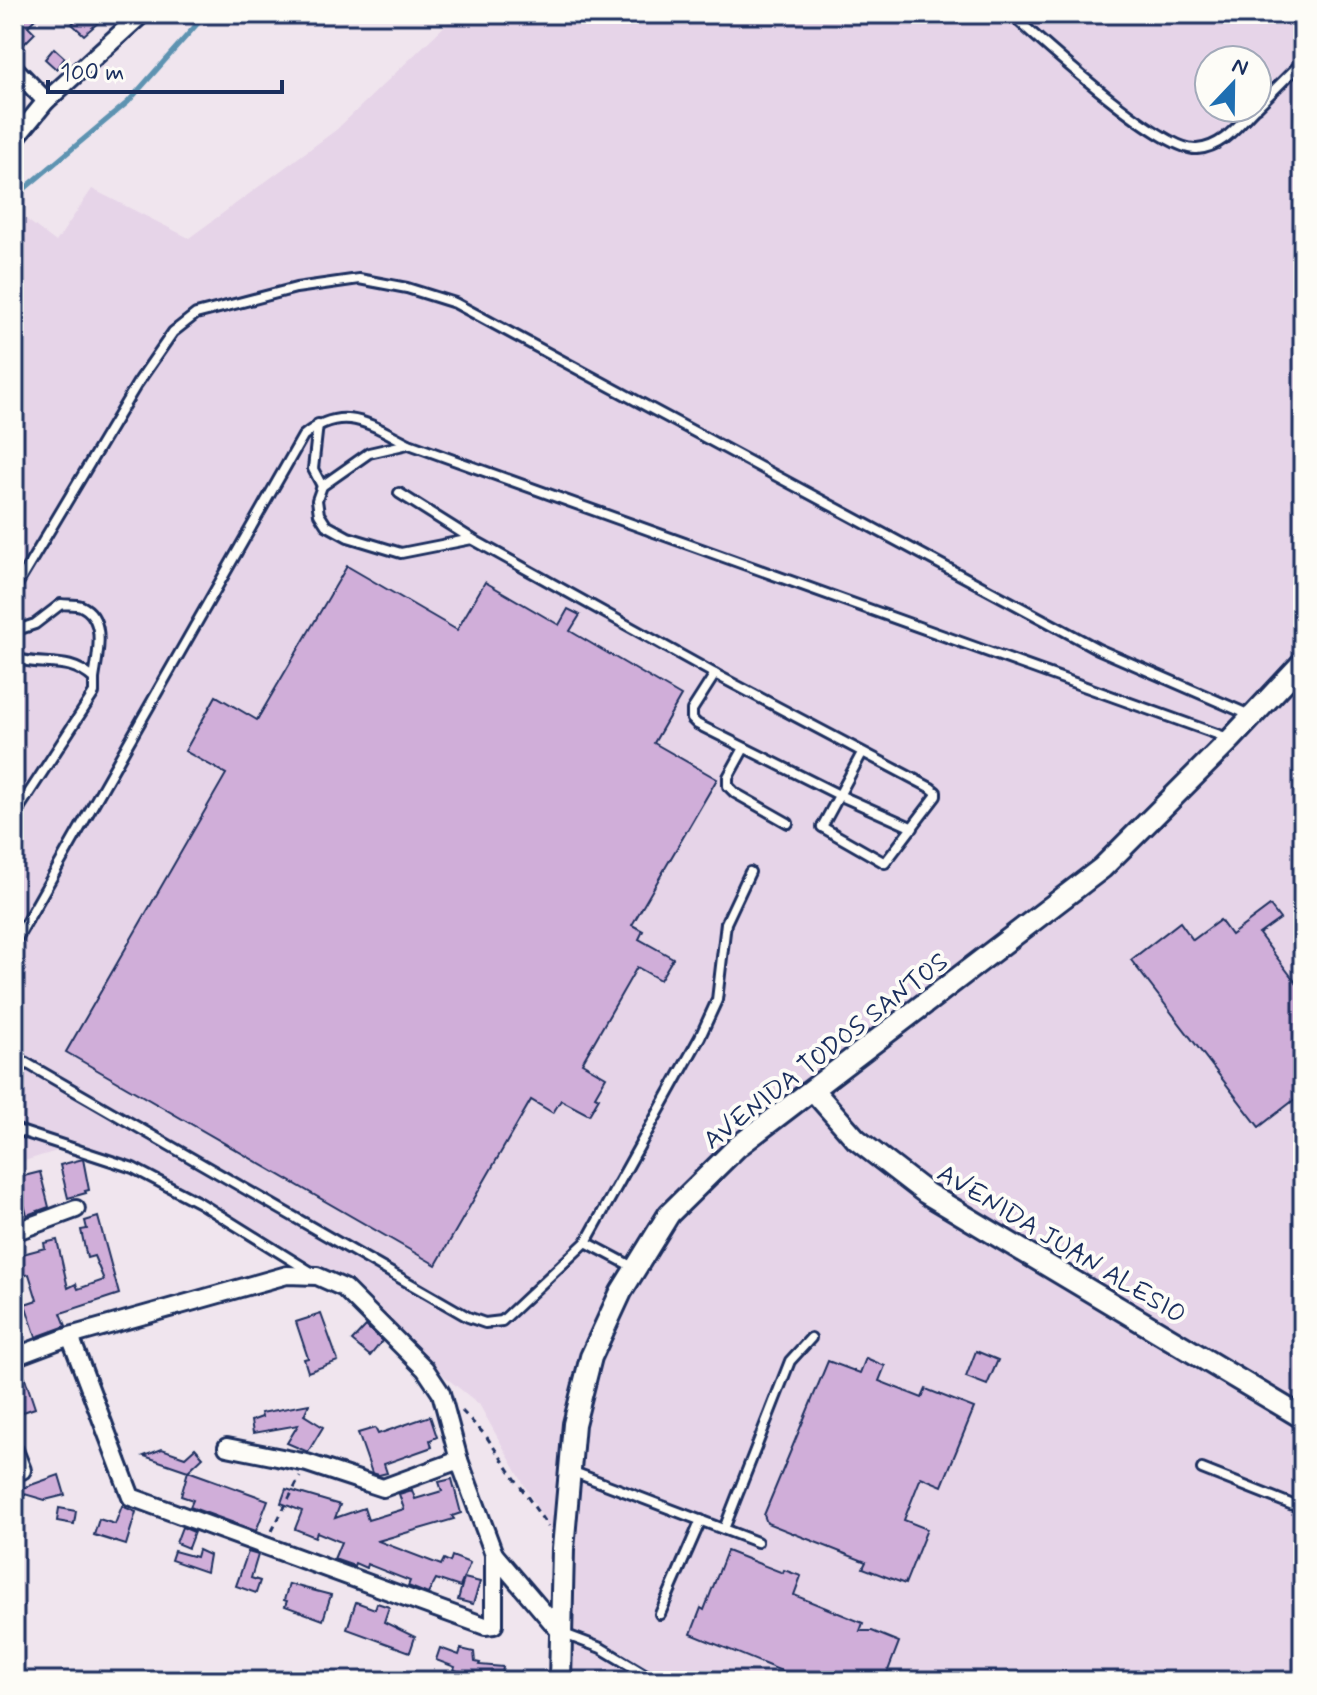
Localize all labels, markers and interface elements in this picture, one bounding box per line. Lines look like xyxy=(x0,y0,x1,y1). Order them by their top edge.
scale bar xyxy=(48,44,282,94)
north arrow xyxy=(1193,44,1273,124)
text: N xyxy=(1228,52,1252,83)
text: 100 m xyxy=(60,58,124,89)
street label: AVENIDA TODOS SANTOS xyxy=(697,945,956,1158)
street label: AVENIDA JUAN ALESIO xyxy=(930,1157,1192,1333)

